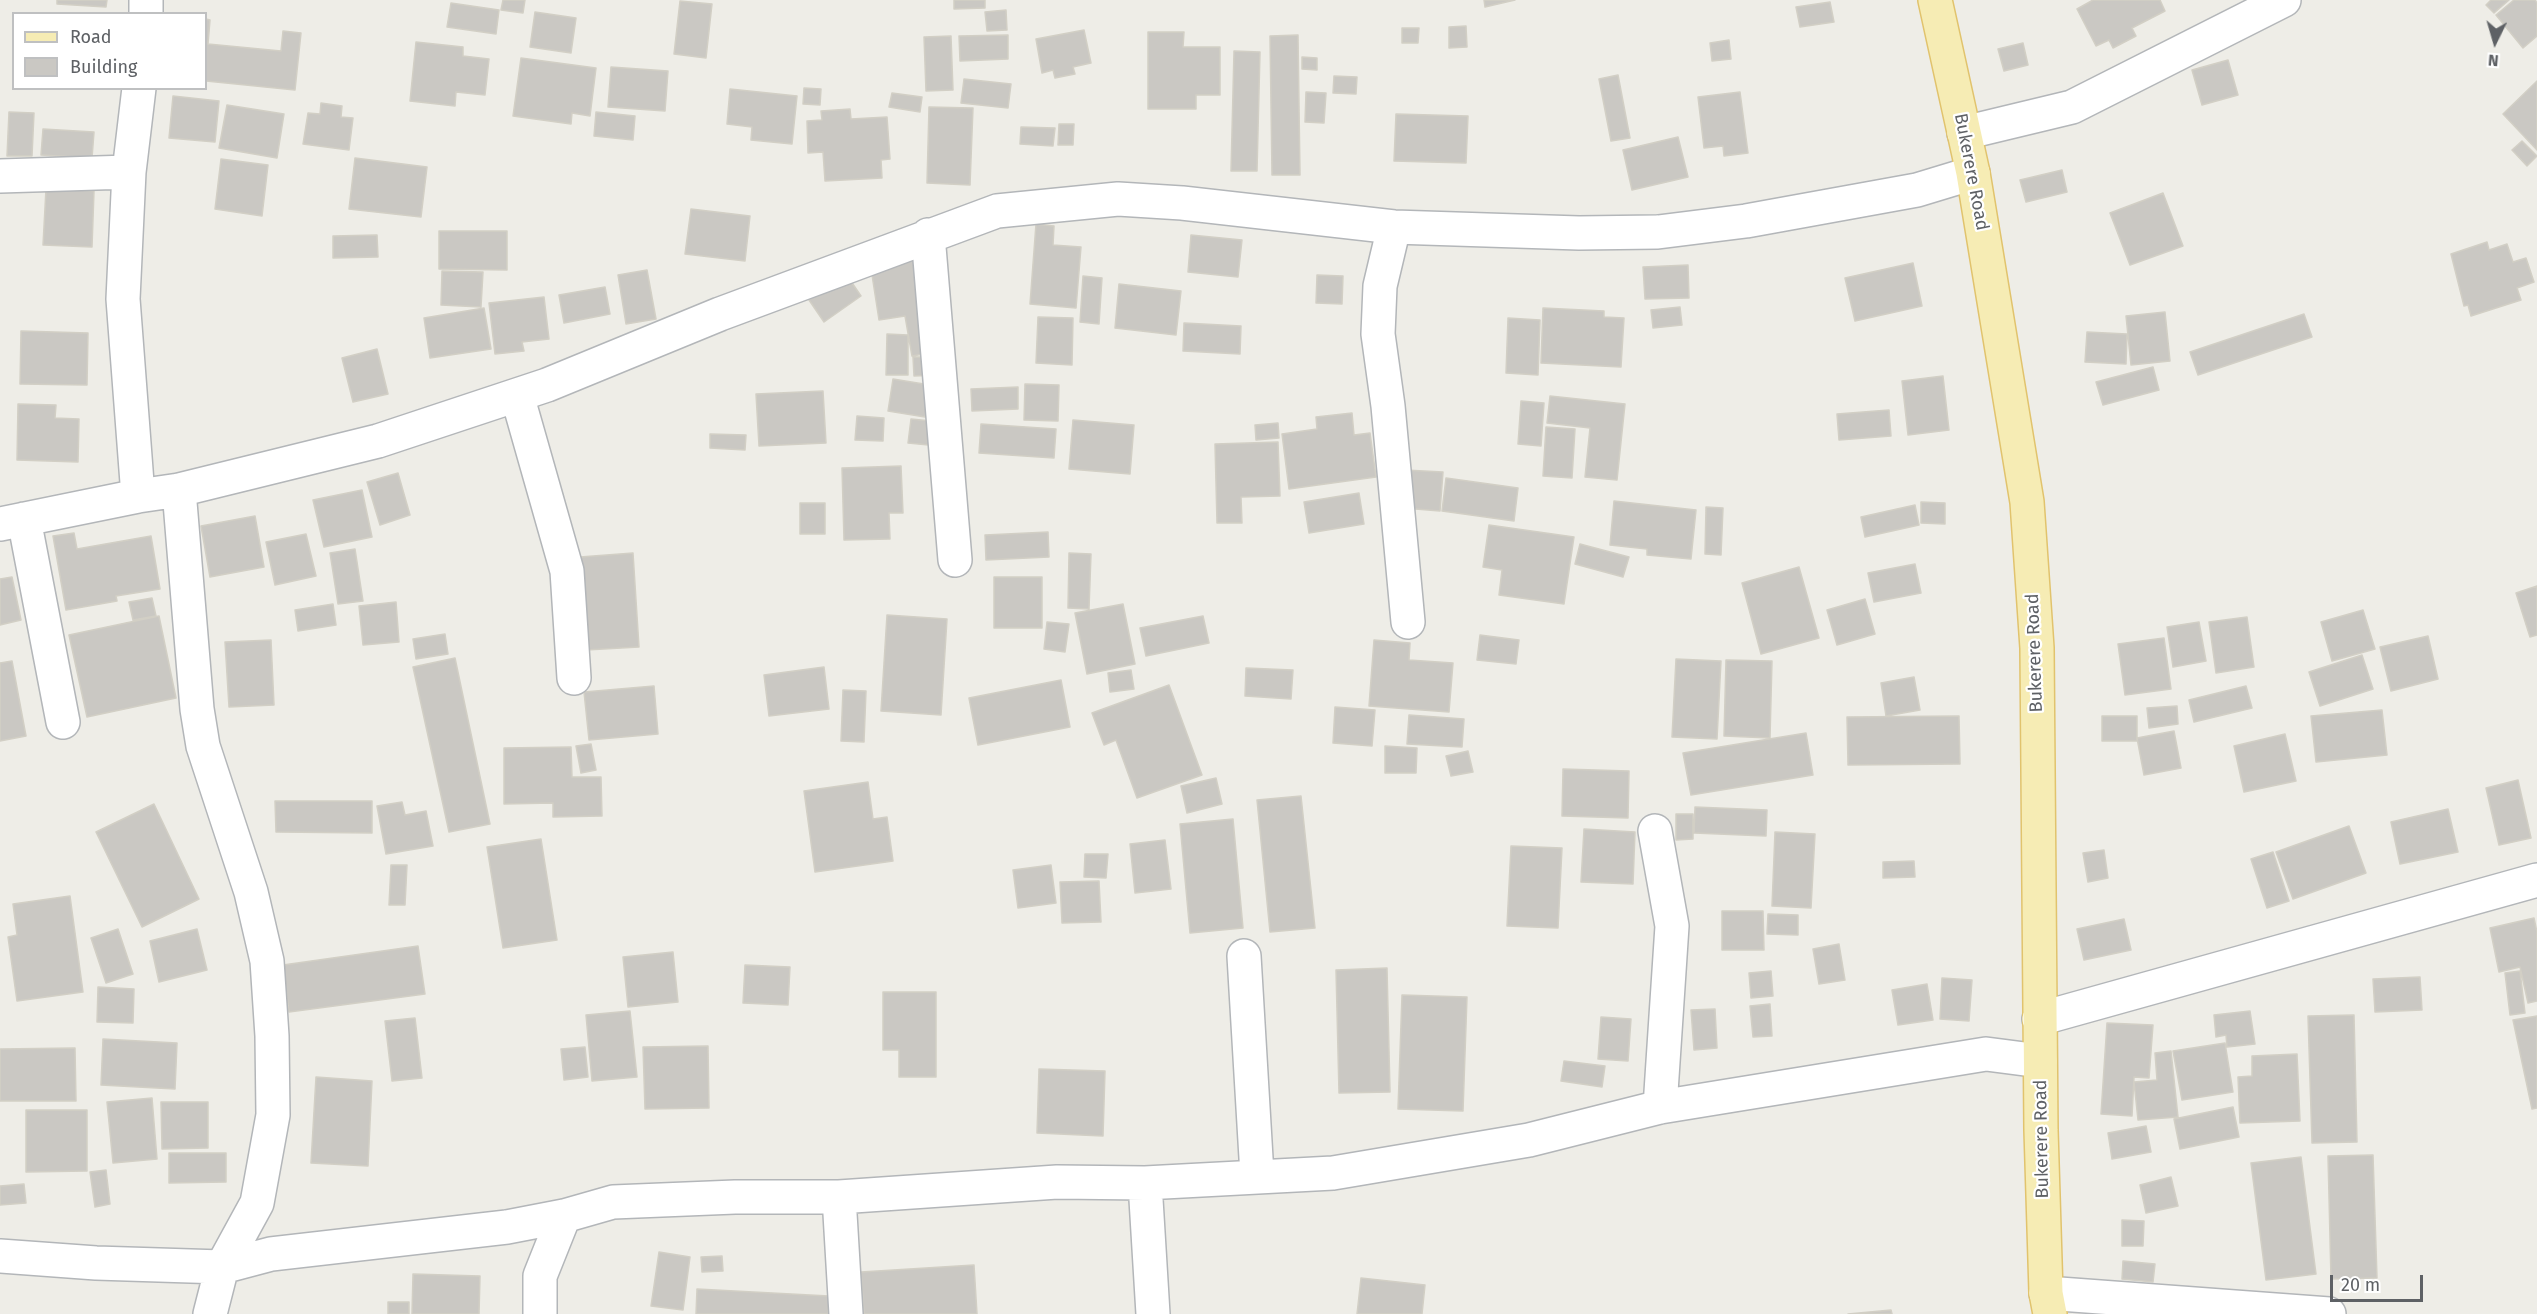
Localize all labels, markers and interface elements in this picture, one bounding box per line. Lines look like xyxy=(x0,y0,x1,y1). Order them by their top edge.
legend xyxy=(12,12,207,90)
north arrow xyxy=(2465,12,2525,72)
text: Road xyxy=(70,26,112,48)
text: N xyxy=(2487,51,2500,70)
text: Building xyxy=(70,56,137,78)
street label: Bukerere Road xyxy=(1949,112,1993,232)
street label: Bukerere Road xyxy=(2022,593,2048,713)
street label: Bukerere Road xyxy=(2030,1079,2054,1199)
scale bar xyxy=(2333,1263,2426,1301)
text: 20 m xyxy=(2341,1274,2380,1296)

